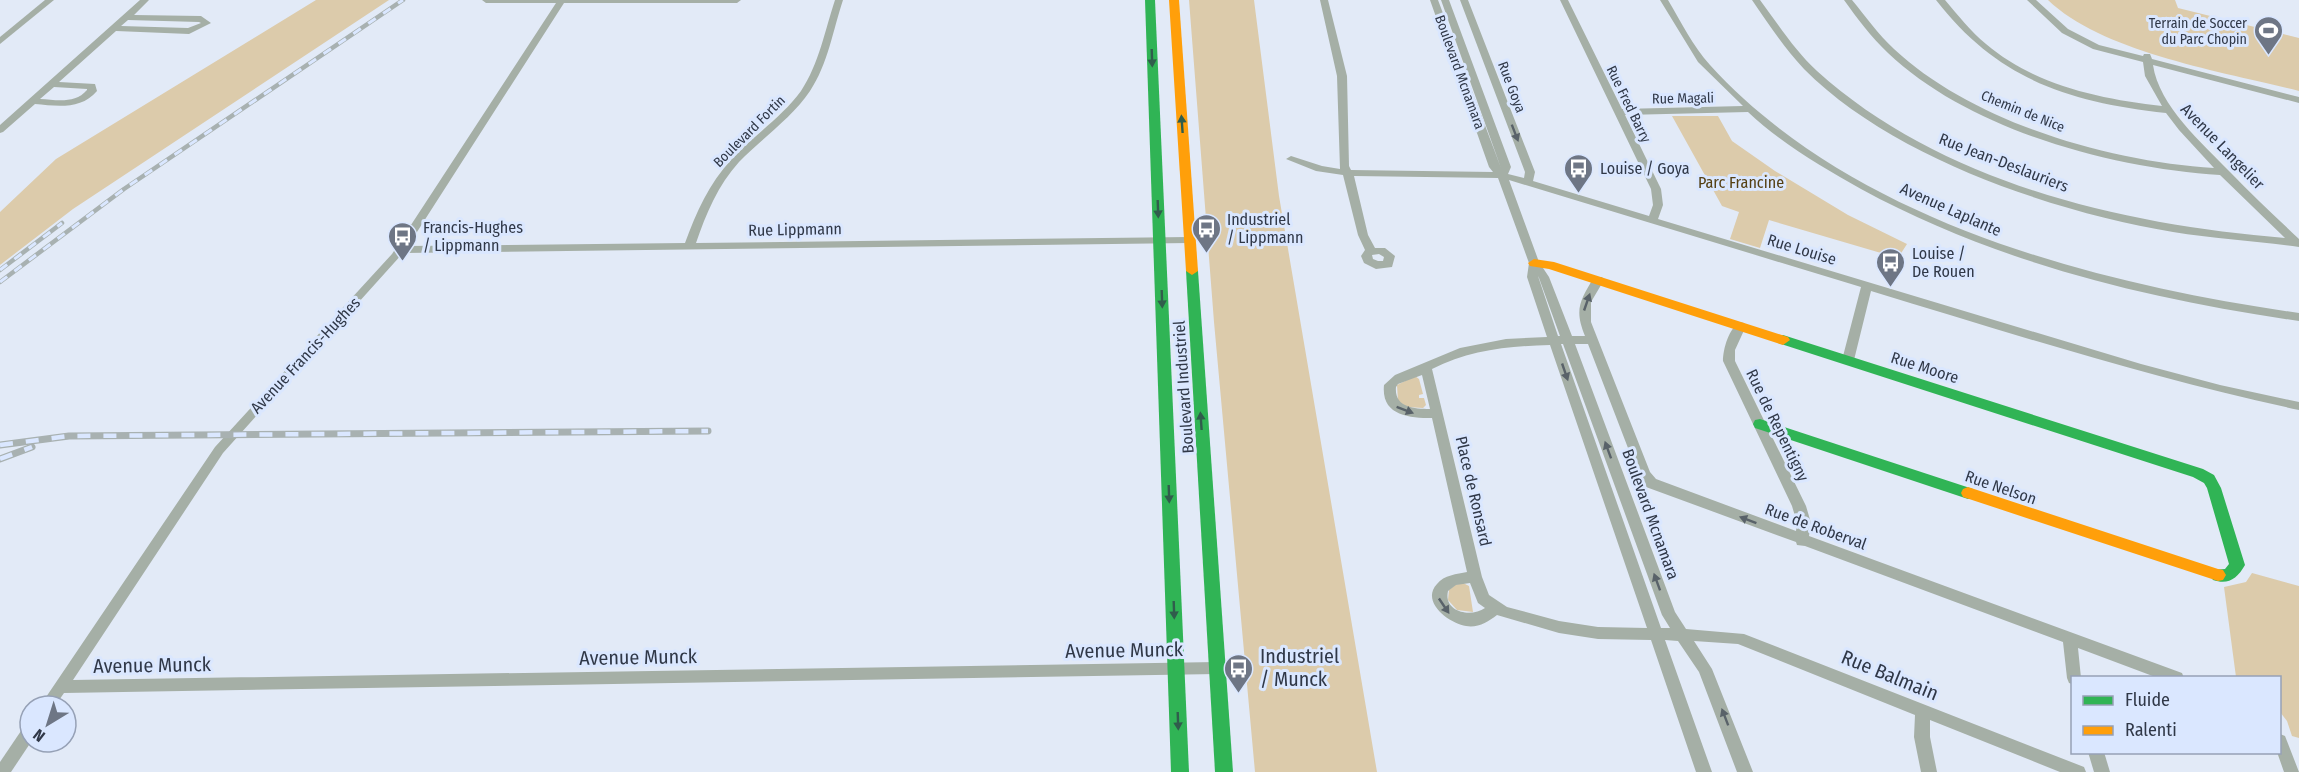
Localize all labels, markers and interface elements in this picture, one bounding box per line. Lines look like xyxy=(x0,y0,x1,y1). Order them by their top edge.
street label: Boulevard Mcnamara xyxy=(1431,13,1488,132)
place label: Terrain de Soccer du Parc Chopin xyxy=(2149,15,2247,48)
sports icon: Terrain de Soccer du Parc Chopin xyxy=(2252,15,2284,57)
one-way arrow xyxy=(1147,49,1156,68)
street label: Rue Goya xyxy=(1494,59,1529,115)
street label: Rue Fred Barry xyxy=(1603,63,1655,146)
street label: Chemin de Nice xyxy=(1979,87,2067,136)
street label: Rue Magali xyxy=(1652,89,1714,108)
street label: Boulevard Fortin xyxy=(710,92,789,171)
street label: Avenue Langelier xyxy=(2177,99,2269,194)
one-way arrow xyxy=(1177,114,1187,133)
one-way arrow xyxy=(1511,124,1520,142)
street label: Rue Jean-Deslauriers xyxy=(1936,129,2071,196)
bus stop icon: Louise / Goya xyxy=(1563,152,1595,194)
place label: Louise / Goya xyxy=(1600,159,1690,178)
park label: Parc Francine xyxy=(1698,173,1784,192)
street label: Avenue Laplante xyxy=(1897,179,2004,240)
one-way arrow xyxy=(1154,199,1163,218)
place label: Industriel / Lippmann xyxy=(1227,210,1303,247)
bus stop icon: Industriel / Lippmann xyxy=(1190,212,1222,254)
place label: Francis-Hughes / Lippmann xyxy=(423,218,523,255)
street label: Rue Lippmann xyxy=(748,219,842,240)
bus stop icon: Francis-Hughes / Lippmann xyxy=(386,220,418,262)
street label: Rue Louise xyxy=(1765,230,1839,269)
place label: Louise / De Rouen xyxy=(1912,244,1975,281)
bus stop icon: Louise / De Rouen xyxy=(1875,246,1907,288)
one-way arrow xyxy=(1157,289,1167,308)
street label: Avenue Francis-Hughes xyxy=(247,293,364,417)
one-way arrow xyxy=(1582,293,1592,311)
street label: Boulevard Industriel xyxy=(1169,320,1198,454)
street label: Rue Moore xyxy=(1889,348,1961,387)
one-way arrow xyxy=(1560,363,1570,381)
street label: Rue de Repentigny xyxy=(1742,366,1813,485)
one-way arrow xyxy=(1396,405,1414,415)
one-way arrow xyxy=(1197,411,1206,430)
street label: Place de Ronsard xyxy=(1452,434,1495,548)
one-way arrow xyxy=(1603,441,1613,459)
street label: Boulevard Mcnamara xyxy=(1618,446,1683,582)
street label: Rue Nelson xyxy=(1963,466,2039,509)
one-way arrow xyxy=(1165,484,1174,503)
street label: Rue de Roberval xyxy=(1762,499,1869,554)
one-way arrow xyxy=(1738,515,1756,525)
one-way arrow xyxy=(1651,572,1661,590)
one-way arrow xyxy=(1439,597,1450,614)
one-way arrow xyxy=(1169,601,1178,620)
street label: Avenue Munck xyxy=(1065,637,1184,663)
street label: Avenue Munck xyxy=(579,644,698,670)
place label: Industriel / Munck xyxy=(1260,644,1339,691)
street label: Rue Balmain xyxy=(1838,645,1942,705)
street label: Avenue Munck xyxy=(93,652,212,678)
bus stop icon: Industriel / Munck xyxy=(1223,652,1255,694)
legend xyxy=(2071,676,2281,754)
text: Fluide xyxy=(2125,689,2170,711)
north arrow xyxy=(18,694,78,754)
one-way arrow xyxy=(1719,708,1729,726)
one-way arrow xyxy=(1173,711,1183,730)
text: Ralenti xyxy=(2125,719,2177,741)
text: N xyxy=(29,725,49,746)

